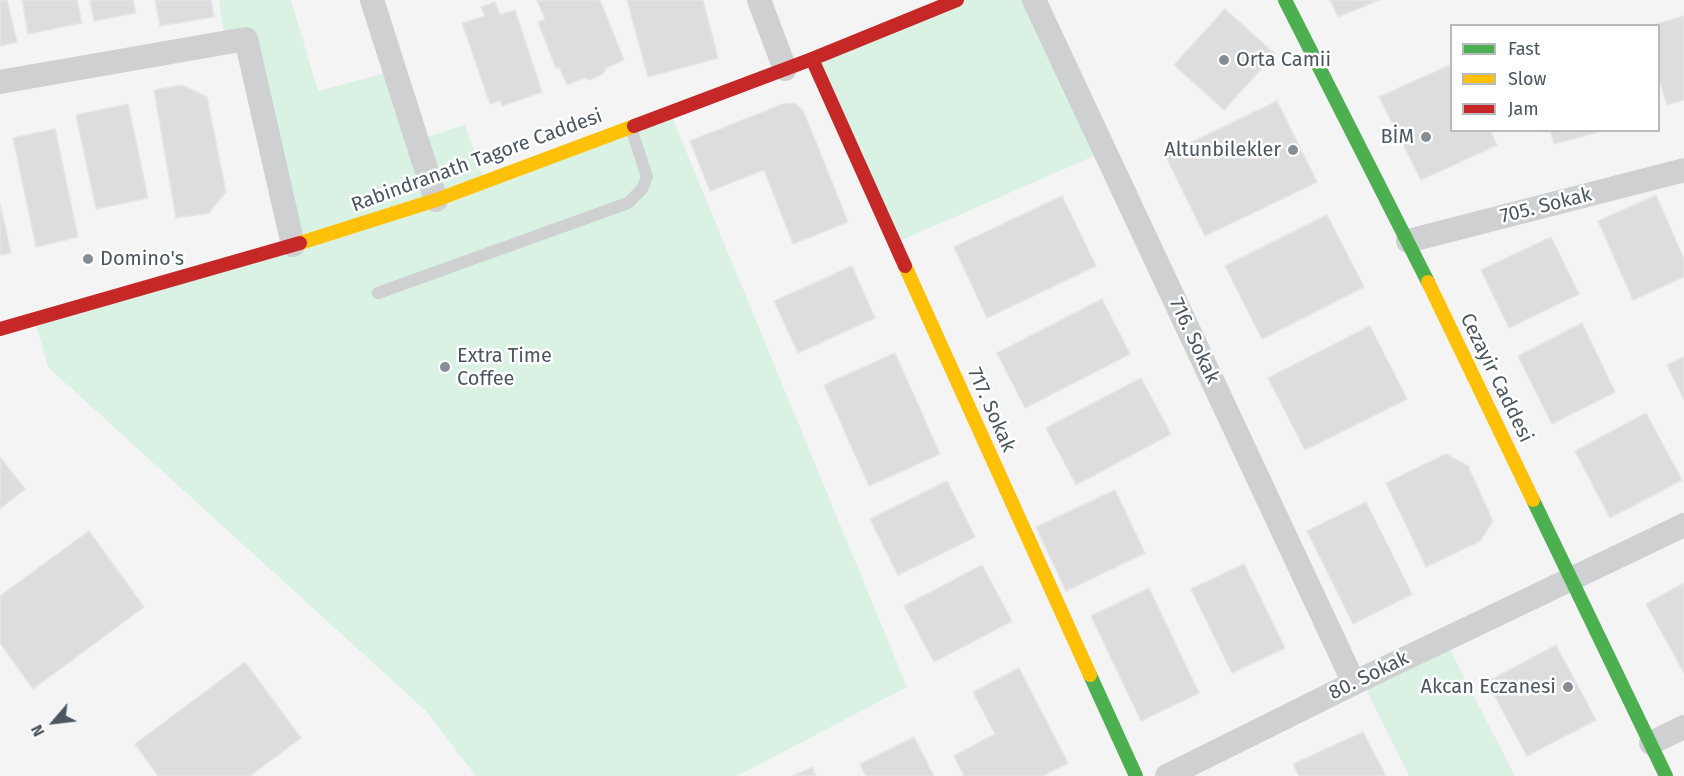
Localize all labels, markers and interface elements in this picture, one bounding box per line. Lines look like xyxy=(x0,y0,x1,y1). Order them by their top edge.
legend xyxy=(1450,24,1660,132)
text: Fast xyxy=(1508,38,1540,60)
place label: Orta Camii xyxy=(1236,48,1331,72)
marker: Orta Camii xyxy=(1217,53,1231,67)
text: Slow xyxy=(1508,68,1546,90)
text: Jam xyxy=(1508,98,1539,120)
street label: Rabindranath Tagore Caddesi xyxy=(348,104,606,218)
place label: BİM xyxy=(1380,125,1414,149)
marker: BİM xyxy=(1419,130,1433,144)
place label: Altunbilekler xyxy=(1164,138,1281,162)
marker: Altunbilekler xyxy=(1286,143,1300,157)
street label: 705. Sokak xyxy=(1498,183,1594,229)
place label: Domino's xyxy=(100,247,184,271)
marker: Domino's xyxy=(81,252,95,266)
street label: 716. Sokak xyxy=(1164,294,1224,388)
street label: Cezayir Caddesi xyxy=(1454,309,1538,447)
place label: Extra Time Coffee xyxy=(457,344,552,391)
marker: Extra Time Coffee xyxy=(438,360,452,374)
street label: 717. Sokak xyxy=(962,364,1020,456)
street label: 80. Sokak xyxy=(1325,646,1413,706)
place label: Akcan Eczanesi xyxy=(1420,675,1556,699)
marker: Akcan Eczanesi xyxy=(1561,680,1575,694)
north arrow xyxy=(24,692,84,752)
text: N xyxy=(27,722,49,740)

